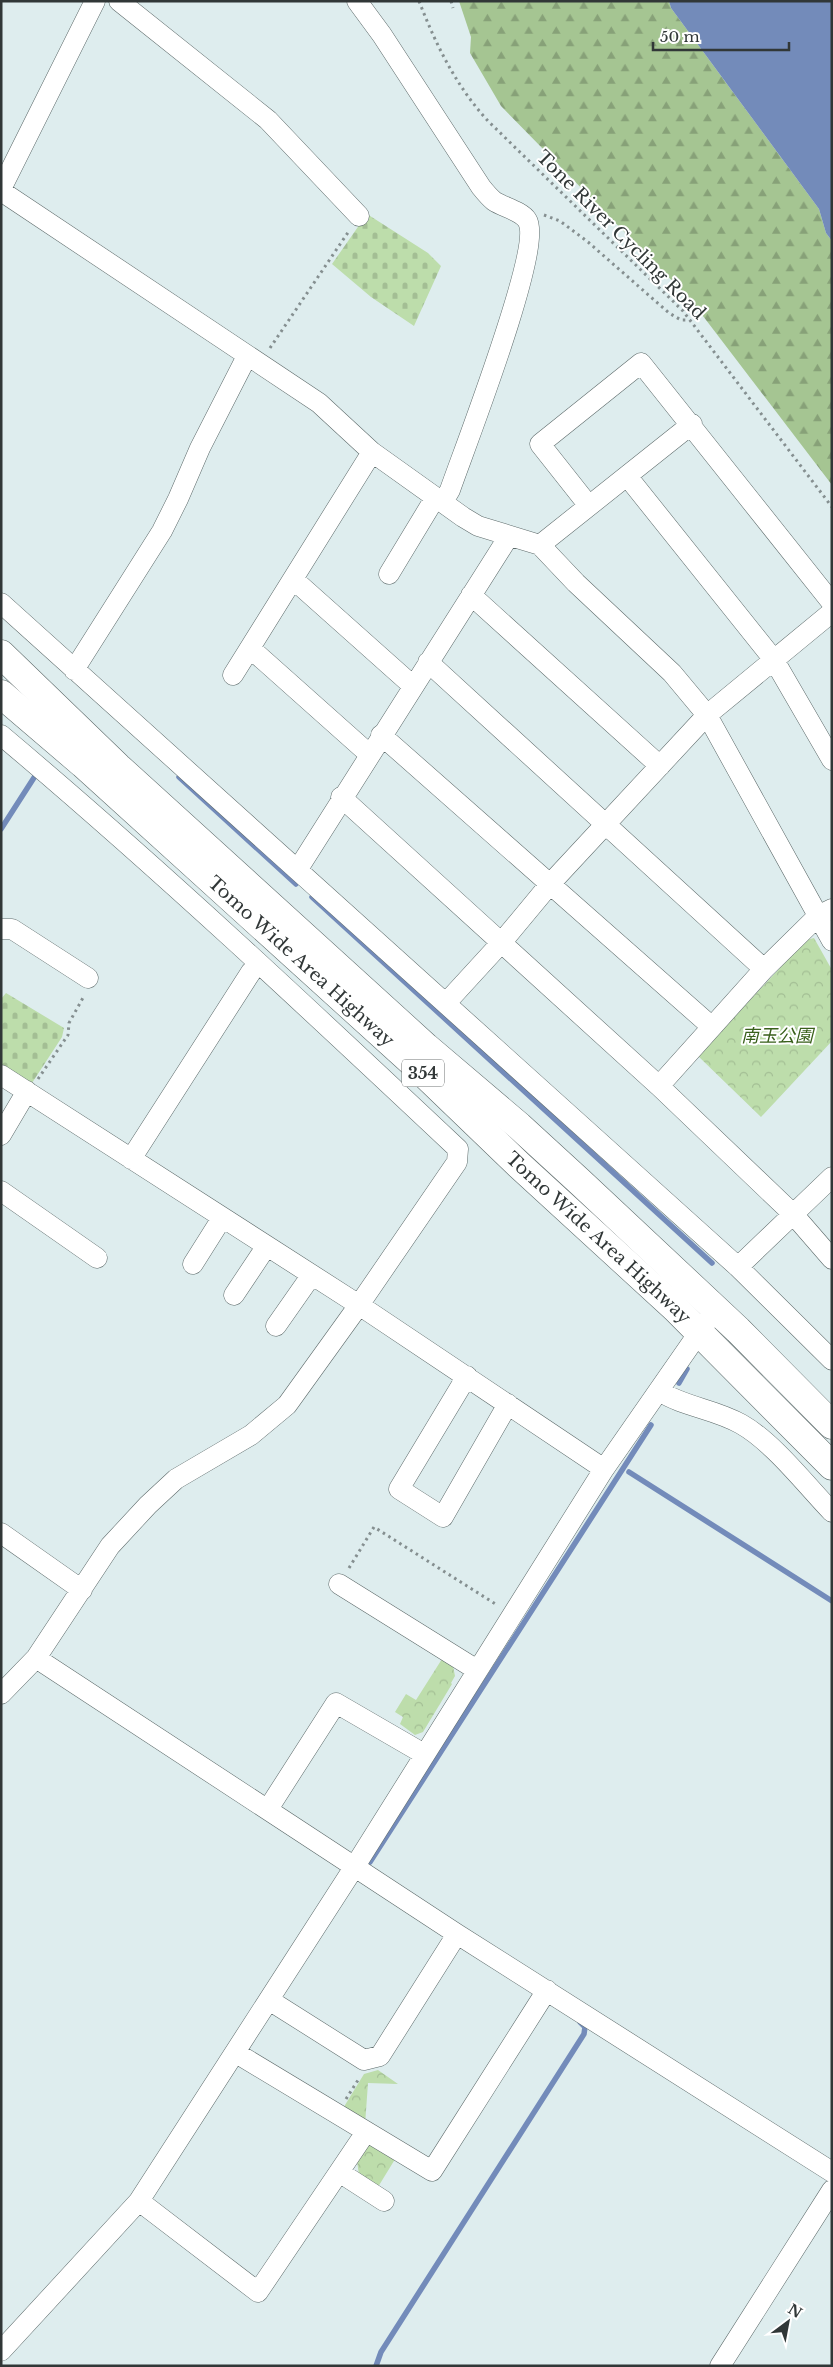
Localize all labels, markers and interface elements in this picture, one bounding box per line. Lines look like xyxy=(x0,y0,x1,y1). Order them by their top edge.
scale bar xyxy=(653,20,789,52)
text: 50 m xyxy=(660,27,700,46)
street label: Tone River Cycling Road xyxy=(532,146,710,324)
street label: Tomo Wide Area Highway xyxy=(203,872,399,1052)
park label: 南玉公園 xyxy=(741,1025,816,1047)
road number: 354 xyxy=(402,1060,444,1086)
street label: Tomo Wide Area Highway xyxy=(501,1147,696,1329)
north arrow xyxy=(763,2297,813,2347)
text: N xyxy=(785,2300,805,2322)

